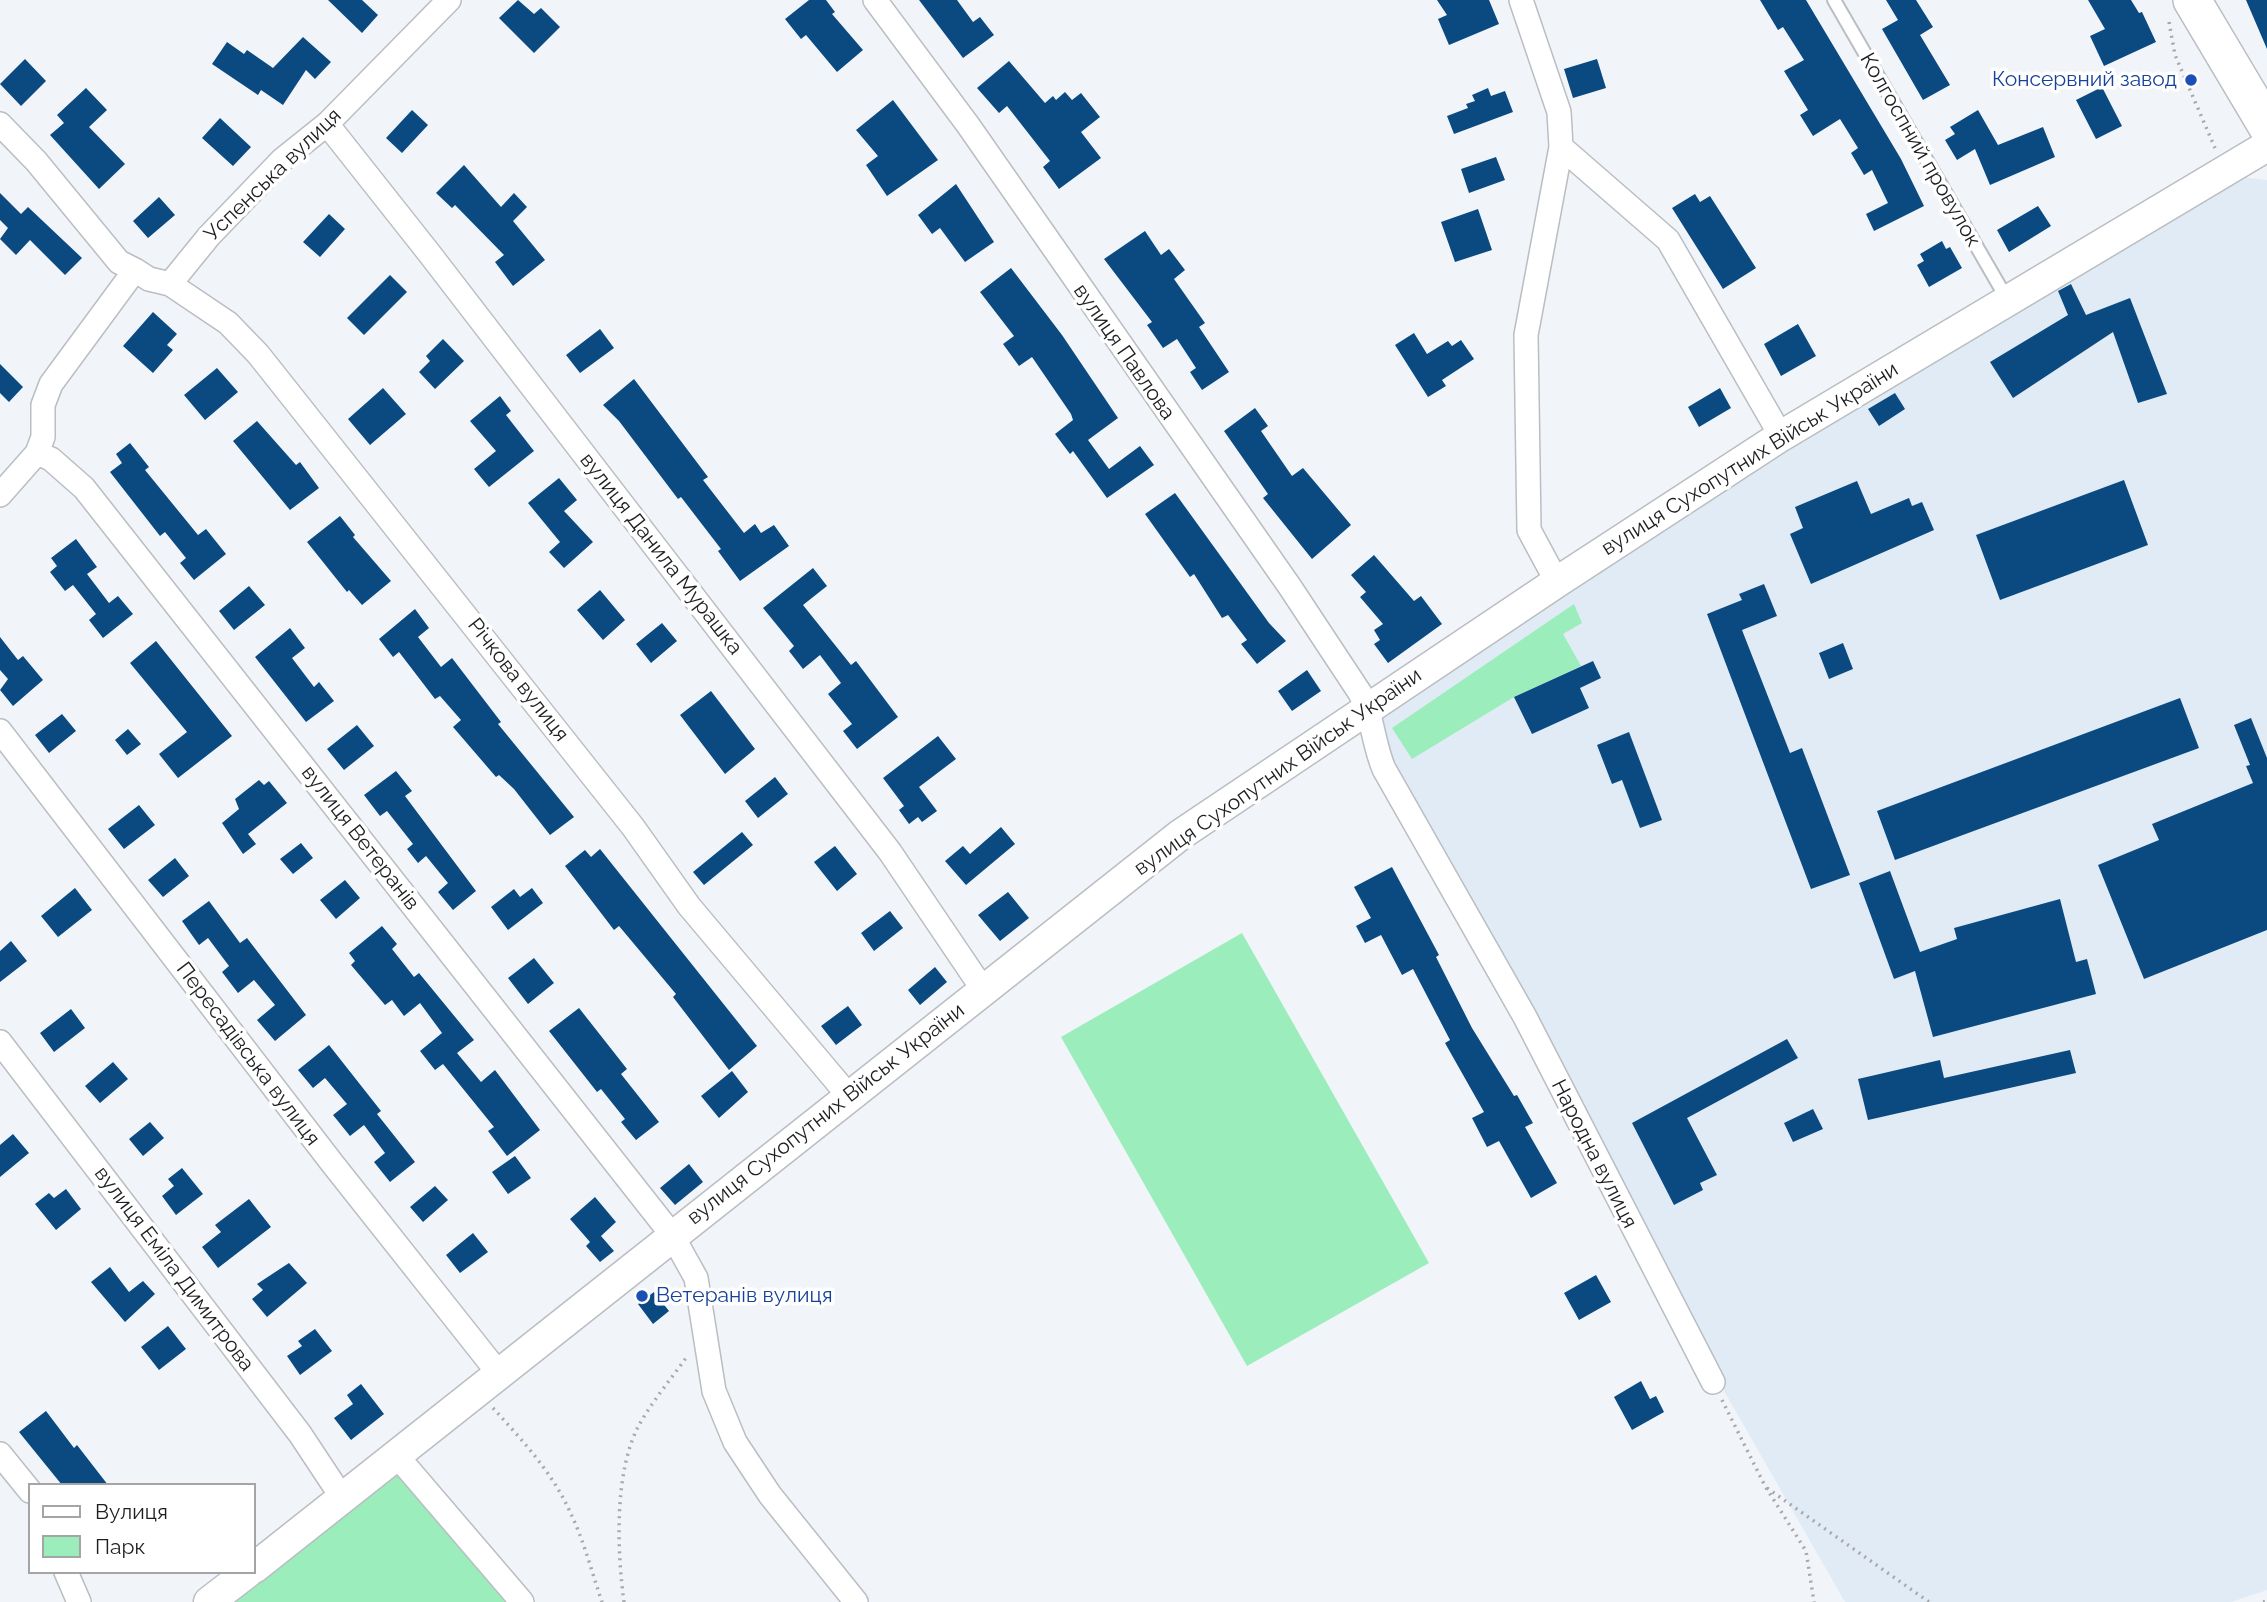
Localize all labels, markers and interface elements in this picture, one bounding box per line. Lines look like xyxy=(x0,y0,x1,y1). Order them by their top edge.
street label: Колгоспний провулок xyxy=(1854,49,1986,251)
place label: Консервний завод xyxy=(1992,67,2177,93)
marker: Консервний завод xyxy=(2183,72,2199,88)
street label: Успенська вулиця xyxy=(199,103,347,247)
street label: вулиця Павлова xyxy=(1068,279,1180,425)
street label: вулиця Сухопутних Військ України xyxy=(1597,357,1903,561)
street label: вулиця Данила Мурашка xyxy=(574,448,748,660)
street label: Річкова вулиця xyxy=(462,613,574,747)
street label: вулиця Сухопутних Військ України xyxy=(1130,663,1426,881)
street label: вулиця Ветеранів xyxy=(296,761,424,915)
street label: Пересадівська вулиця xyxy=(171,957,325,1151)
street label: вулиця Сухопутних Військ України xyxy=(682,998,970,1230)
street label: Народна вулиця xyxy=(1546,1075,1642,1233)
street label: вулиця Еміла Димитрова xyxy=(89,1162,259,1376)
place label: Ветеранів вулиця xyxy=(656,1283,833,1309)
marker: Ветеранів вулиця xyxy=(634,1288,650,1304)
legend xyxy=(28,1483,256,1574)
text: Вулиця xyxy=(95,1499,168,1524)
text: Парк xyxy=(95,1534,145,1559)

